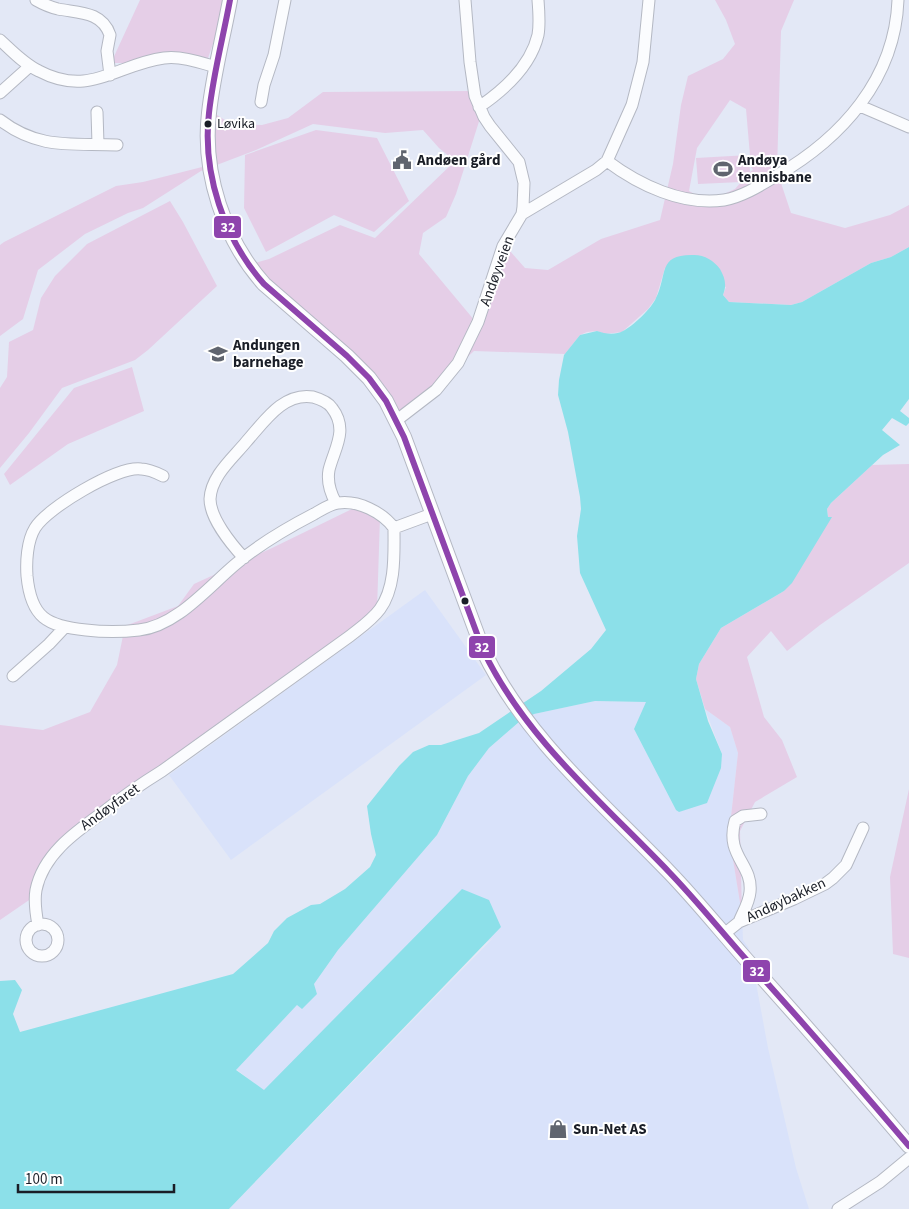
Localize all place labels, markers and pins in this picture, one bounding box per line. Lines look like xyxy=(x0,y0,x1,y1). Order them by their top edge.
place label: Løvika xyxy=(217,114,255,134)
marker: Løvika xyxy=(203,119,213,129)
public building icon: Andøen gård xyxy=(391,149,413,171)
place label: Andøen gård xyxy=(416,150,501,171)
place label: Andøya tennisbane xyxy=(737,150,812,188)
sports icon: Andøya tennisbane xyxy=(712,158,734,180)
place label: Andungen barnehage xyxy=(232,335,304,373)
school or university icon: Andungen barnehage xyxy=(207,343,229,365)
unlabelled marker xyxy=(460,596,470,606)
shop icon: Sun-Net AS xyxy=(547,1118,569,1140)
place label: Sun-Net AS xyxy=(573,1119,647,1140)

